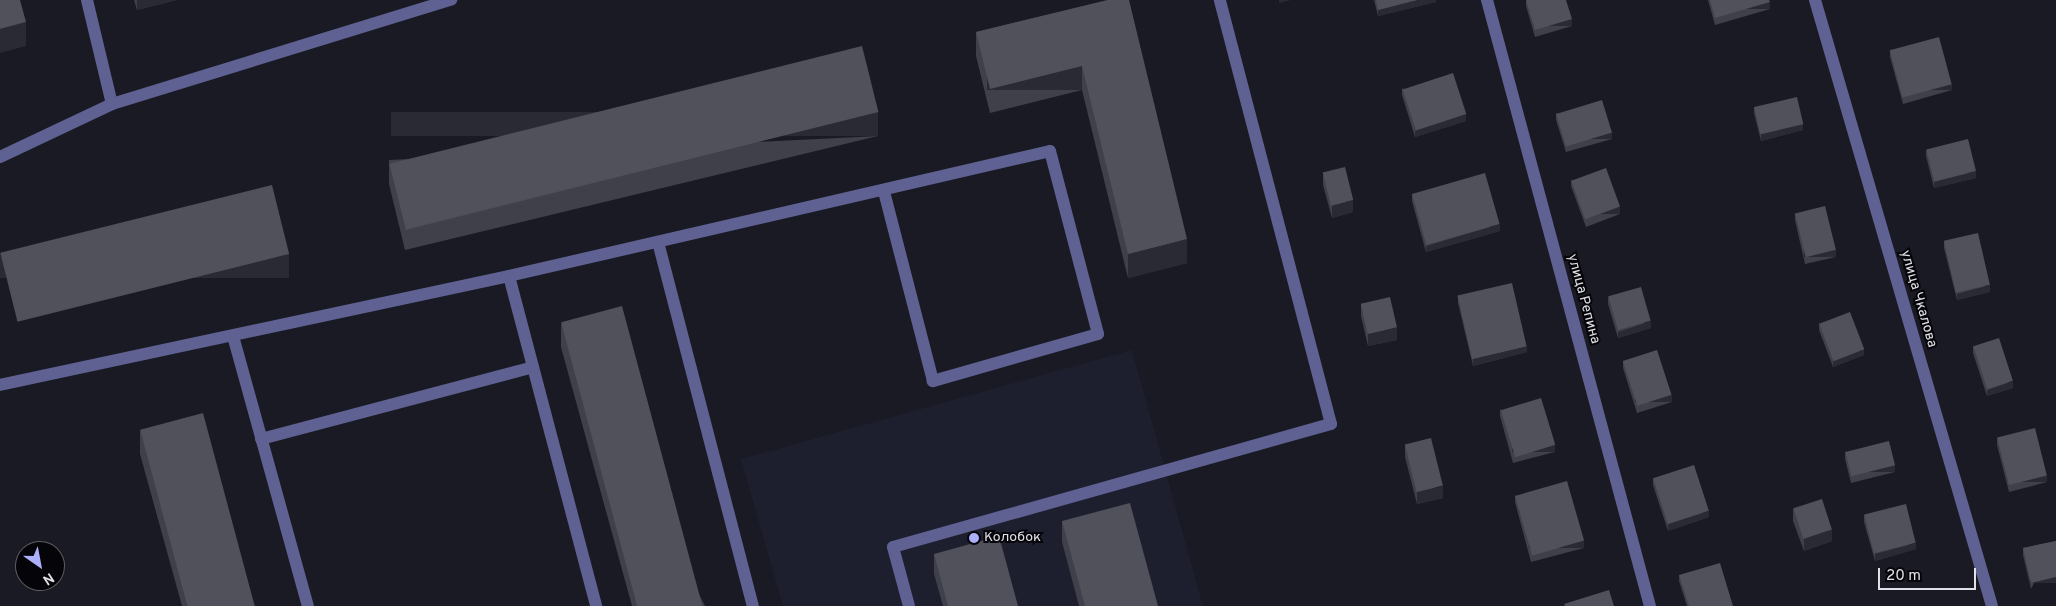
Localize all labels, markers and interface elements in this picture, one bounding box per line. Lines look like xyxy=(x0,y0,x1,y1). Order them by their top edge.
street label: улица Чкалова xyxy=(1896,248,1940,350)
street label: улица Репина xyxy=(1563,252,1603,346)
place label: Колобок xyxy=(984,530,1041,546)
marker: Колобок xyxy=(968,532,980,544)
north arrow xyxy=(15,541,65,591)
scale bar xyxy=(1881,558,1978,590)
text: 20 m xyxy=(1886,567,1921,586)
text: N xyxy=(39,568,57,588)

